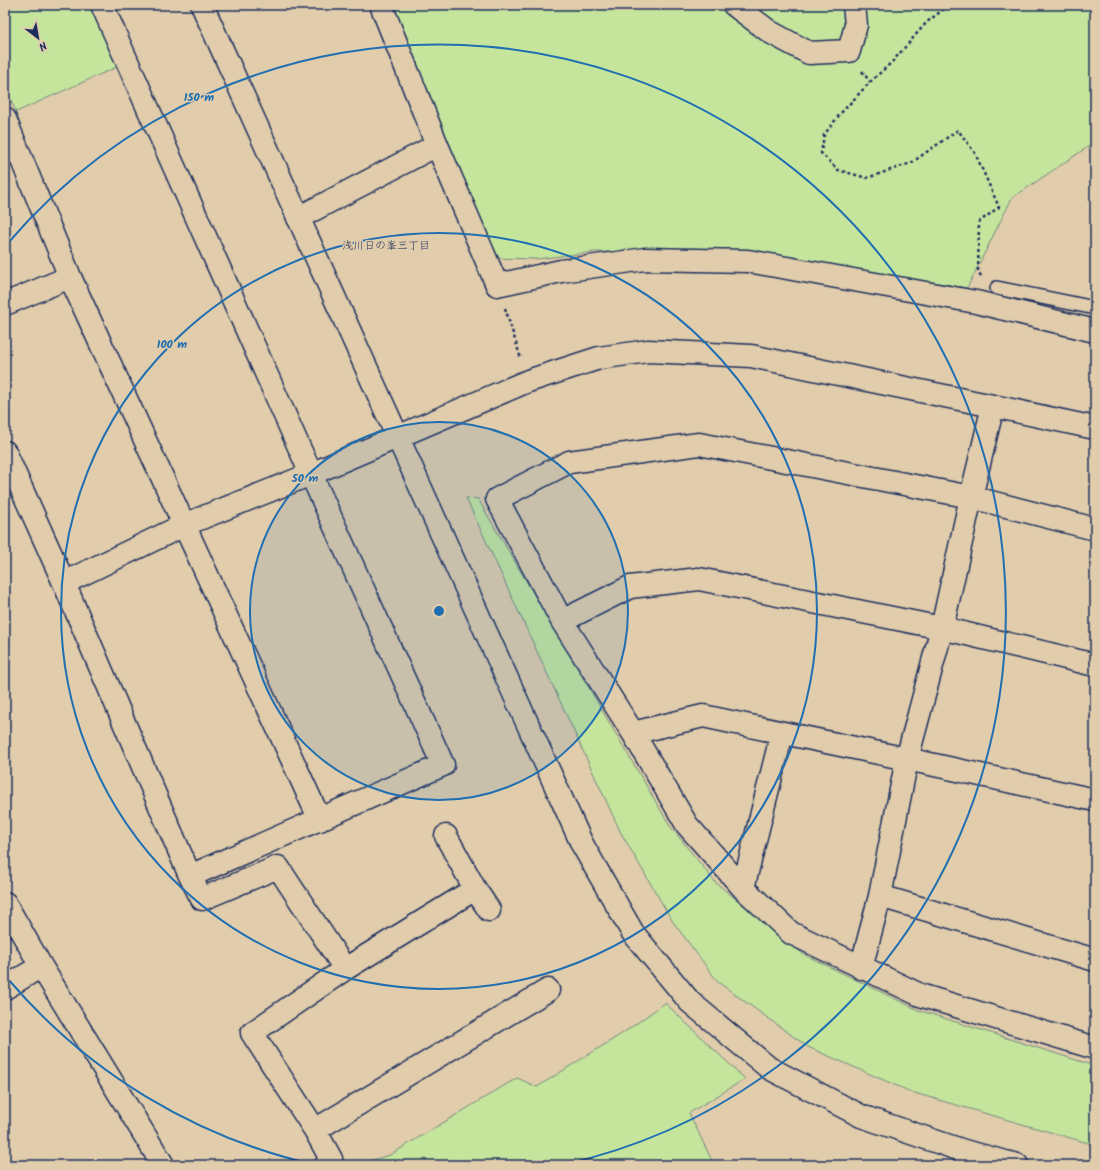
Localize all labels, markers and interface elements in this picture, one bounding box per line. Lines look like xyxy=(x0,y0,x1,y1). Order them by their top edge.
north arrow xyxy=(18,18,58,58)
text: N xyxy=(35,36,50,55)
text: 150 m xyxy=(184,88,214,107)
district label: 浅川日の峯三丁目 xyxy=(342,237,430,255)
text: 100 m xyxy=(157,335,187,354)
text: 50 m xyxy=(291,469,319,488)
centre of rings xyxy=(432,604,446,618)

